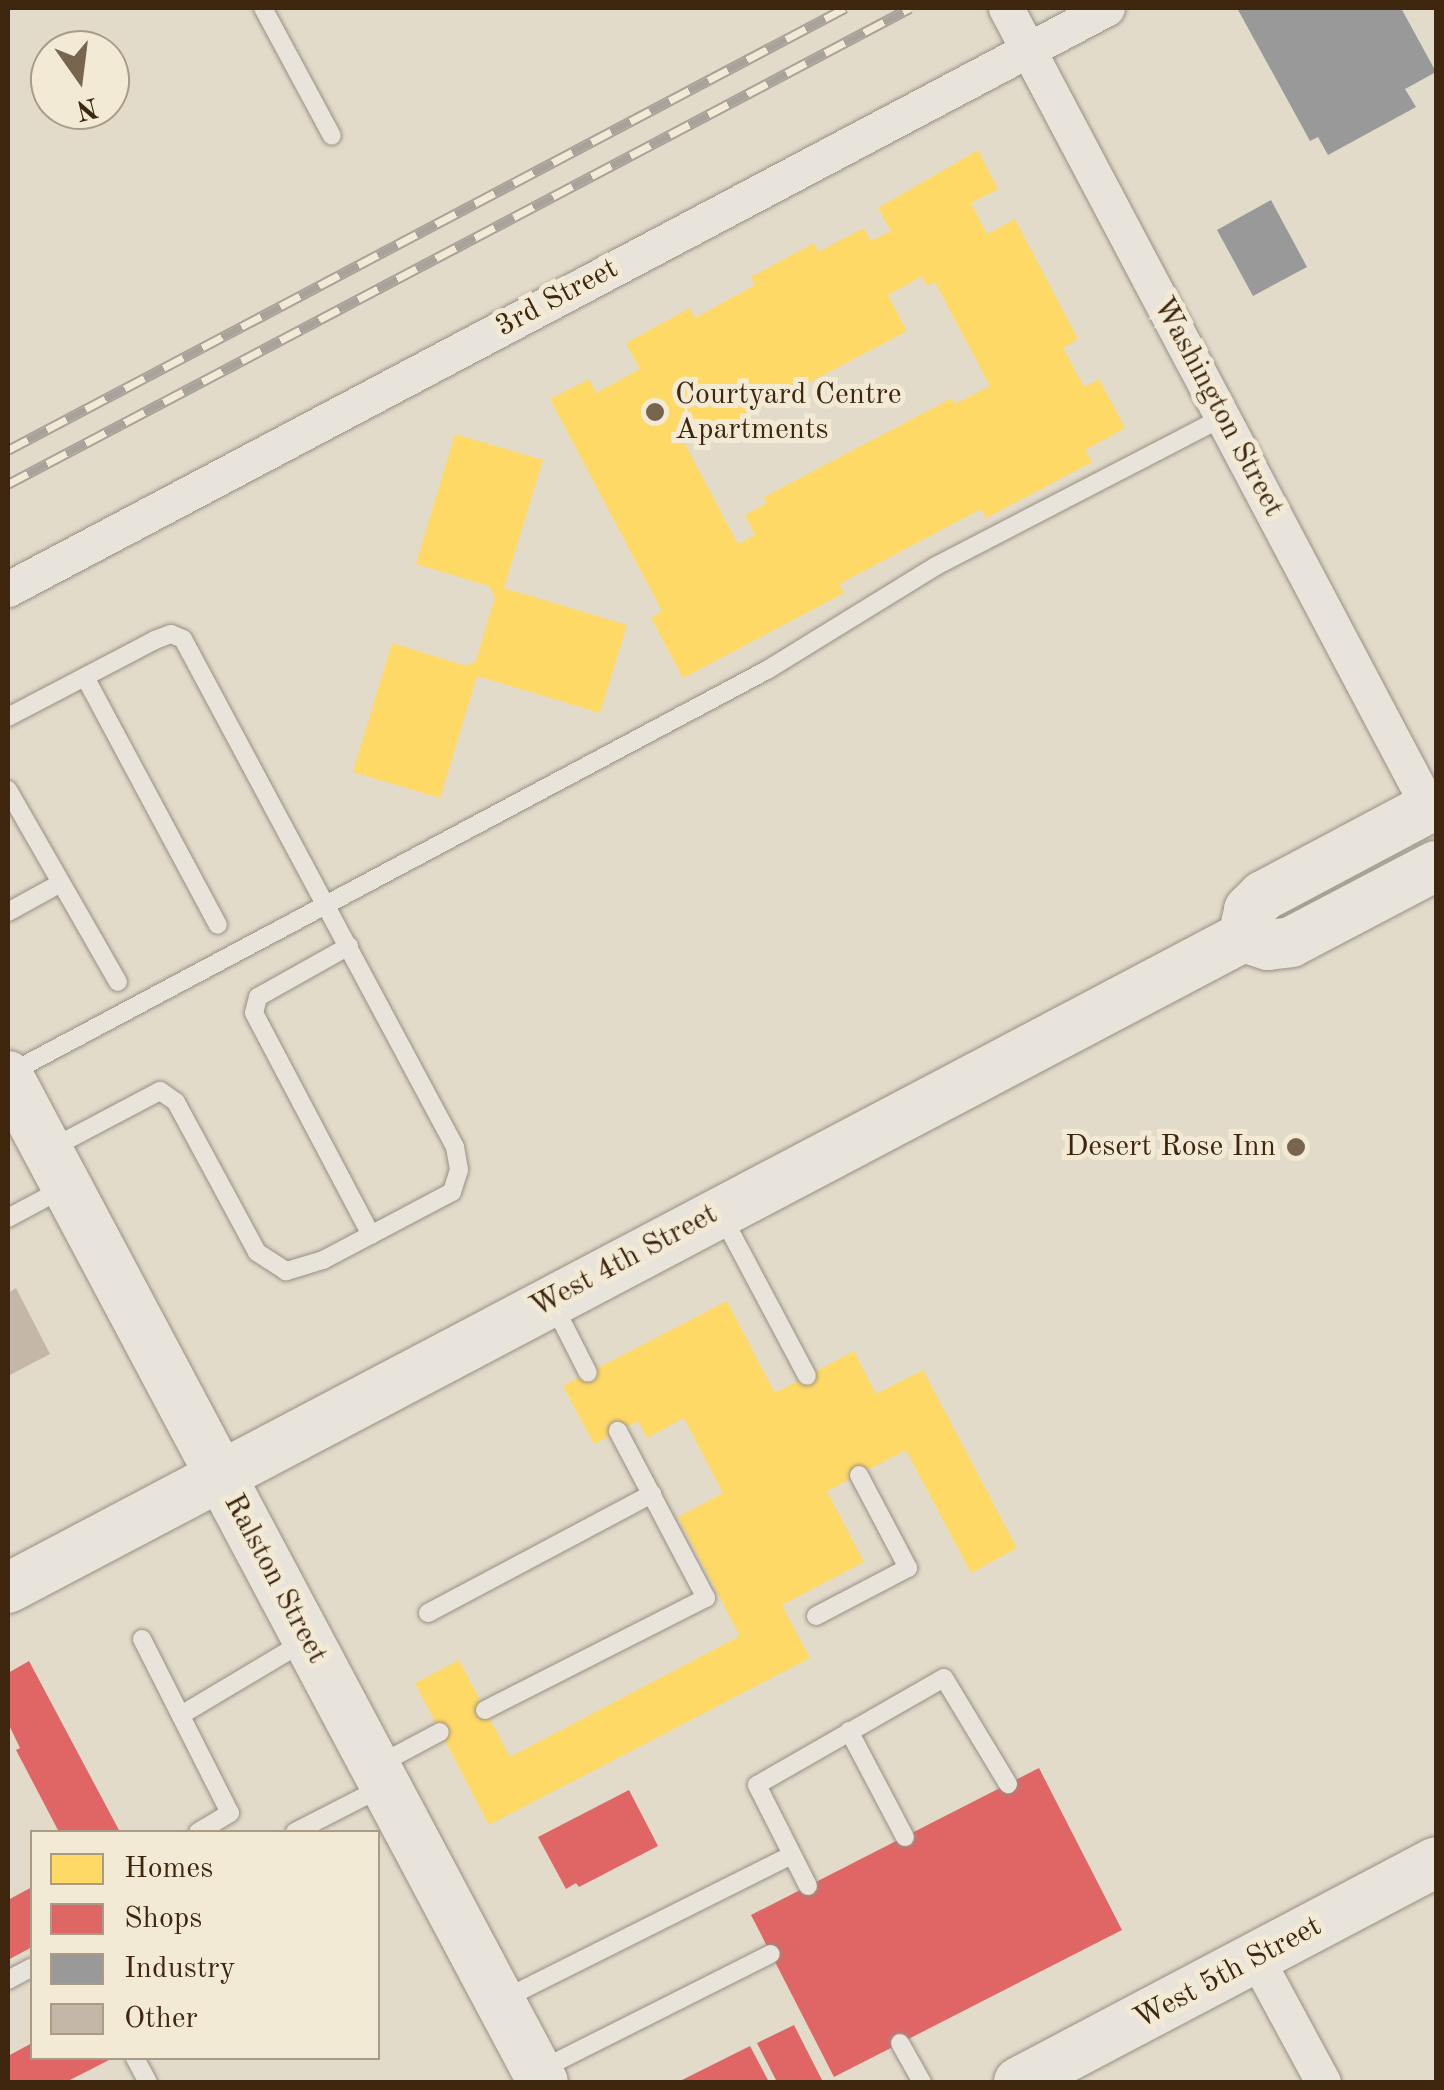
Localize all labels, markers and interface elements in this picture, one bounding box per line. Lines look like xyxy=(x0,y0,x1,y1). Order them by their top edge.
north arrow xyxy=(30,30,130,130)
text: N xyxy=(73,91,101,123)
street label: 3rd Street xyxy=(490,251,624,345)
street label: Washington Street xyxy=(1145,291,1291,523)
place label: Courtyard Centre Apartments xyxy=(675,377,902,448)
marker: Courtyard Centre Apartments xyxy=(644,401,666,423)
place label: Desert Rose Inn xyxy=(1065,1129,1276,1165)
marker: Desert Rose Inn xyxy=(1285,1136,1307,1158)
street label: West 4th Street xyxy=(524,1197,724,1325)
street label: Ralston Street xyxy=(215,1488,335,1670)
legend xyxy=(30,1830,380,2060)
text: Homes xyxy=(124,1854,213,1884)
text: Shops xyxy=(124,1904,202,1934)
street label: West 5th Street xyxy=(1128,1909,1328,2037)
text: Industry xyxy=(124,1954,235,1984)
text: Other xyxy=(124,2004,198,2034)

